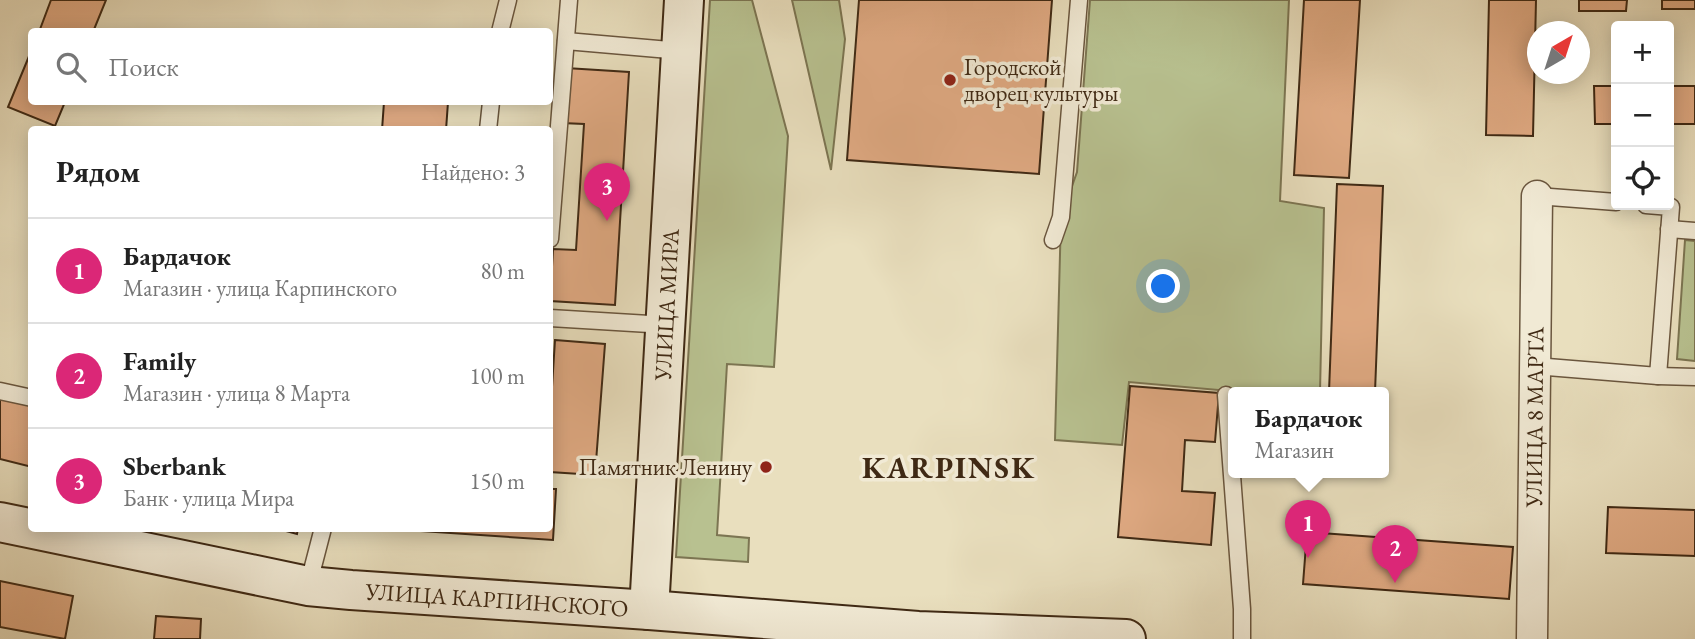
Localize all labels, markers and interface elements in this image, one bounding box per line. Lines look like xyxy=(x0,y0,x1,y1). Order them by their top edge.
north arrow xyxy=(1527,21,1590,84)
map controls xyxy=(1611,21,1674,210)
button: + xyxy=(1611,21,1674,84)
search box xyxy=(28,28,553,105)
icon: search xyxy=(52,48,90,86)
text: Поиск xyxy=(108,50,179,84)
place label: Городской дворец культуры xyxy=(964,52,1118,108)
marker: Городской дворец культуры xyxy=(942,72,958,88)
button: − xyxy=(1611,84,1674,147)
button: locate xyxy=(1611,147,1674,210)
text: Рядом xyxy=(56,152,140,191)
text: Найдено: 3 xyxy=(421,157,525,187)
pin: 3 xyxy=(584,163,630,221)
street label: УЛИЦА МИРА xyxy=(647,227,686,382)
text: Бардачок xyxy=(123,239,231,273)
text: 1 xyxy=(73,256,85,286)
text: 80 m xyxy=(480,256,525,286)
your location xyxy=(1146,269,1180,303)
text: Магазин · улица Карпинского xyxy=(123,273,397,303)
street label: УЛИЦА 8 МАРТА xyxy=(1518,325,1551,509)
text: Family xyxy=(123,344,196,378)
text: 2 xyxy=(73,361,85,391)
text: 100 m xyxy=(469,361,525,391)
text: Магазин · улица 8 Марта xyxy=(123,378,350,408)
popup xyxy=(1228,387,1389,478)
text: Бардачок xyxy=(1255,401,1362,435)
text: Магазин xyxy=(1255,435,1334,465)
district label: KARPINSK xyxy=(862,448,1036,487)
text: Sberbank xyxy=(123,449,226,483)
place label: Памятник Ленину xyxy=(578,452,753,482)
marker: Памятник Ленину xyxy=(758,459,774,475)
text: 3 xyxy=(73,466,85,496)
text: 150 m xyxy=(469,466,525,496)
text: Банк · улица Мира xyxy=(123,483,294,513)
pin: 1 xyxy=(1285,500,1331,558)
pin: 2 xyxy=(1372,525,1418,583)
street label: УЛИЦА КАРПИНСКОГО xyxy=(364,576,629,624)

